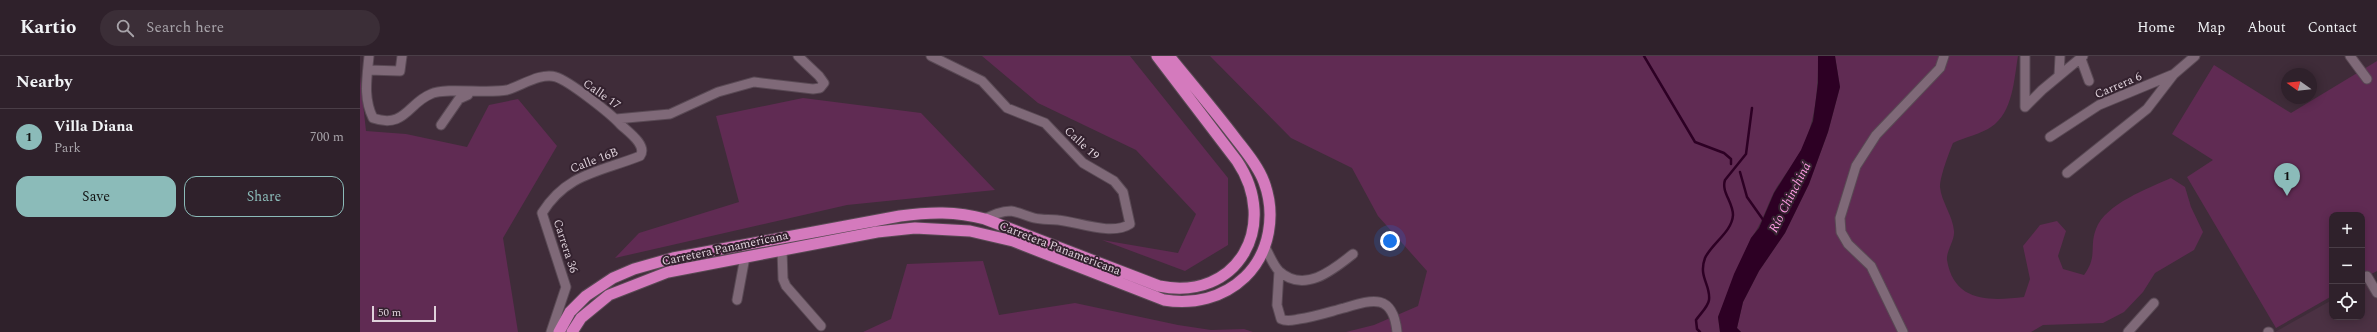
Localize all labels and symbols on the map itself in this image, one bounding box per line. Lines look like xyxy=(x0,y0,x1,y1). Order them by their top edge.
street label: Carrera 6 xyxy=(2092,67,2145,104)
north arrow xyxy=(2281,68,2317,104)
street label: Calle 17 xyxy=(579,74,625,114)
street label: Calle 19 xyxy=(1060,122,1104,165)
street label: Calle 16B xyxy=(567,143,621,178)
water label: Río Chinchiná xyxy=(1764,158,1816,236)
pin: 1 xyxy=(2274,163,2300,196)
street label: Carrera 36 xyxy=(548,217,583,276)
street label: Carretera Panamericana xyxy=(996,217,1123,280)
street label: Carretera Panamericana xyxy=(660,226,790,271)
your location xyxy=(1380,231,1400,251)
scale bar xyxy=(372,304,436,323)

